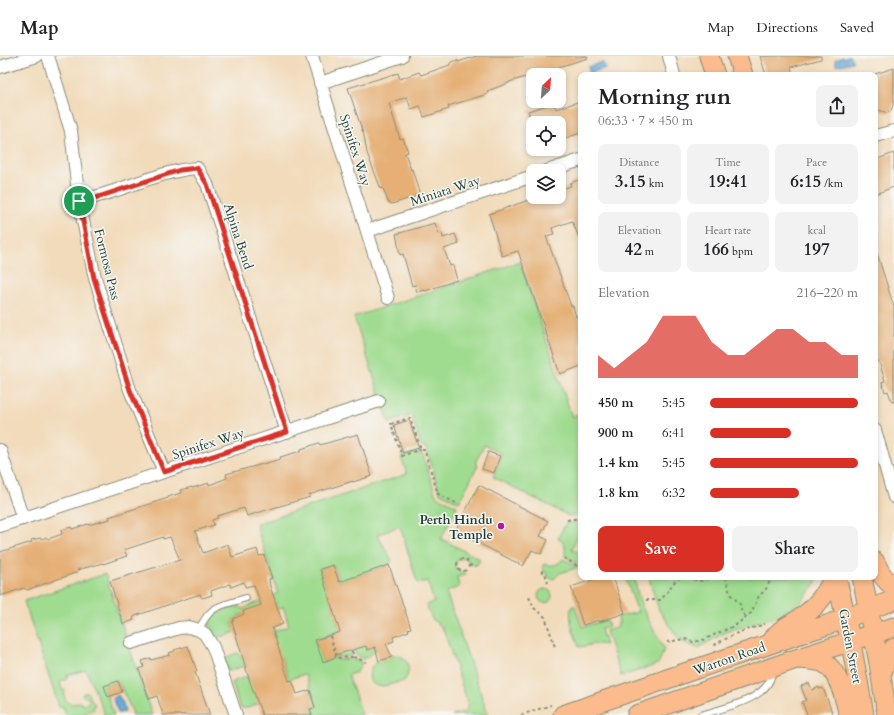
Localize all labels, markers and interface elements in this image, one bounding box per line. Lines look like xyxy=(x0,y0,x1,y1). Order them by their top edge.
text: Map xyxy=(20,15,59,41)
text: Map xyxy=(708,18,734,37)
text: Directions xyxy=(756,18,818,37)
text: Saved xyxy=(840,18,874,37)
north arrow xyxy=(526,68,566,108)
map controls xyxy=(526,68,566,204)
text: Morning run xyxy=(598,82,731,112)
button: share xyxy=(816,85,858,127)
street label: Spinifex Way xyxy=(335,112,375,189)
text: 06:33 · 7 × 450 m xyxy=(598,112,693,130)
button: locate xyxy=(526,116,566,156)
text: Distance xyxy=(619,155,659,170)
text: Time xyxy=(715,155,741,170)
text: Pace xyxy=(806,155,827,170)
button: layers xyxy=(526,164,566,204)
text: 3.15 xyxy=(615,170,646,193)
text: 19:41 xyxy=(708,170,748,193)
text: 6:15 xyxy=(790,170,821,193)
street label: Miniata Way xyxy=(408,171,483,211)
text: km xyxy=(646,176,664,191)
text: /km xyxy=(821,176,843,191)
pin xyxy=(62,184,96,218)
icon: arrive xyxy=(68,190,90,212)
street label: Alpina Bend xyxy=(219,201,257,272)
text: Elevation xyxy=(617,223,661,238)
text: Heart rate xyxy=(705,223,751,238)
text: kcal xyxy=(807,223,826,238)
street label: Formosa Pass xyxy=(90,227,125,302)
text: 42 xyxy=(624,238,642,261)
text: 166 xyxy=(703,238,729,261)
text: 197 xyxy=(804,238,830,261)
text: m xyxy=(642,244,654,259)
text: bpm xyxy=(729,244,753,259)
text: Elevation xyxy=(598,284,650,302)
text: 216–220 m xyxy=(796,284,858,302)
text: 450 m xyxy=(598,394,633,412)
text: 5:45 xyxy=(662,394,685,412)
street label: Spinifex Way xyxy=(170,424,247,464)
text: 900 m xyxy=(598,424,633,442)
text: 6:41 xyxy=(662,424,685,442)
text: 1.4 km xyxy=(598,454,639,472)
text: 5:45 xyxy=(662,454,685,472)
text: 1.8 km xyxy=(598,484,639,502)
text: 6:32 xyxy=(662,484,685,502)
place label: Perth Hindu Temple xyxy=(419,511,493,544)
marker: Perth Hindu Temple xyxy=(496,521,506,531)
button: Save xyxy=(598,526,724,572)
button: Share xyxy=(732,526,858,572)
street label: Garden Street xyxy=(834,607,866,685)
street label: Warton Road xyxy=(690,638,768,680)

